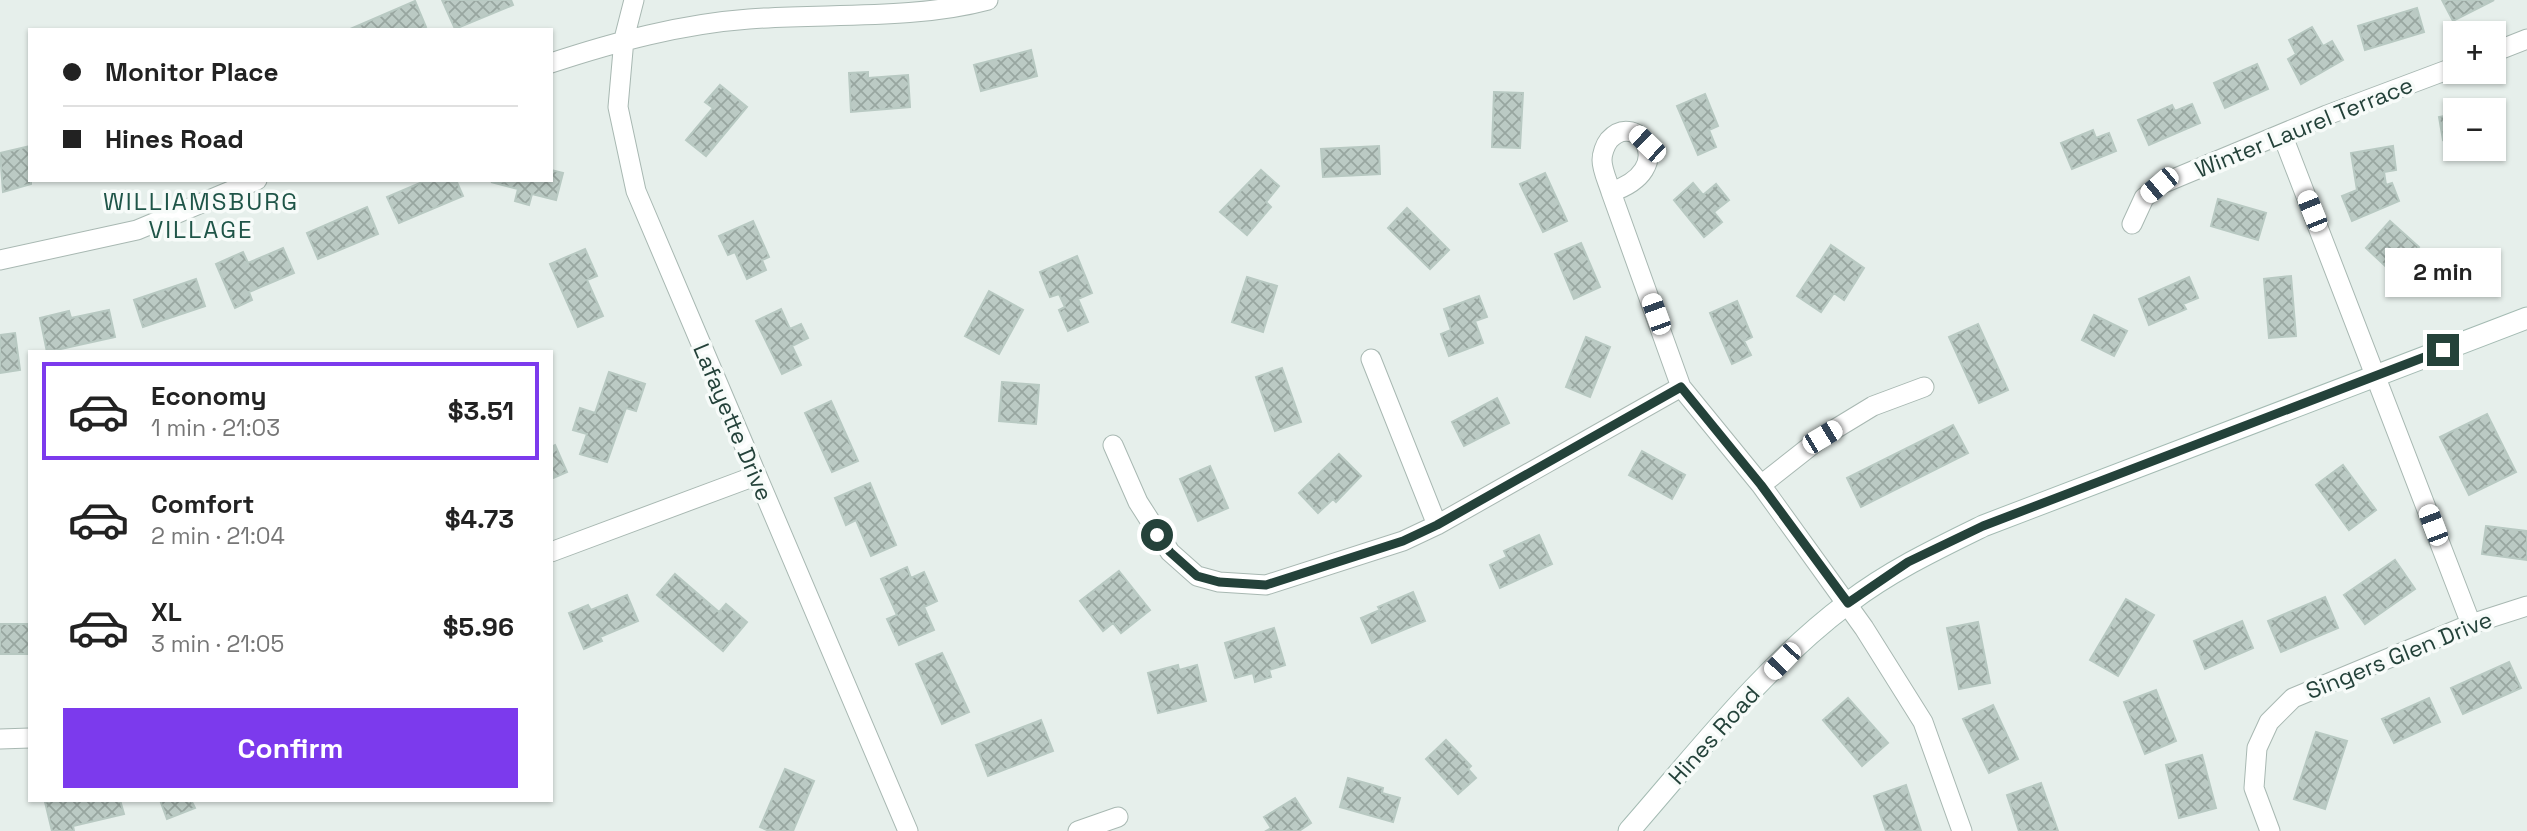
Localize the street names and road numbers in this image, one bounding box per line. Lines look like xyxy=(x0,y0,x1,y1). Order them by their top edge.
street label: Winter Laurel Terrace xyxy=(2191,70,2417,184)
street label: Lafayette Drive xyxy=(686,339,780,505)
street label: Singers Glen Drive xyxy=(2301,604,2497,706)
street label: Hines Road xyxy=(1662,679,1766,791)

